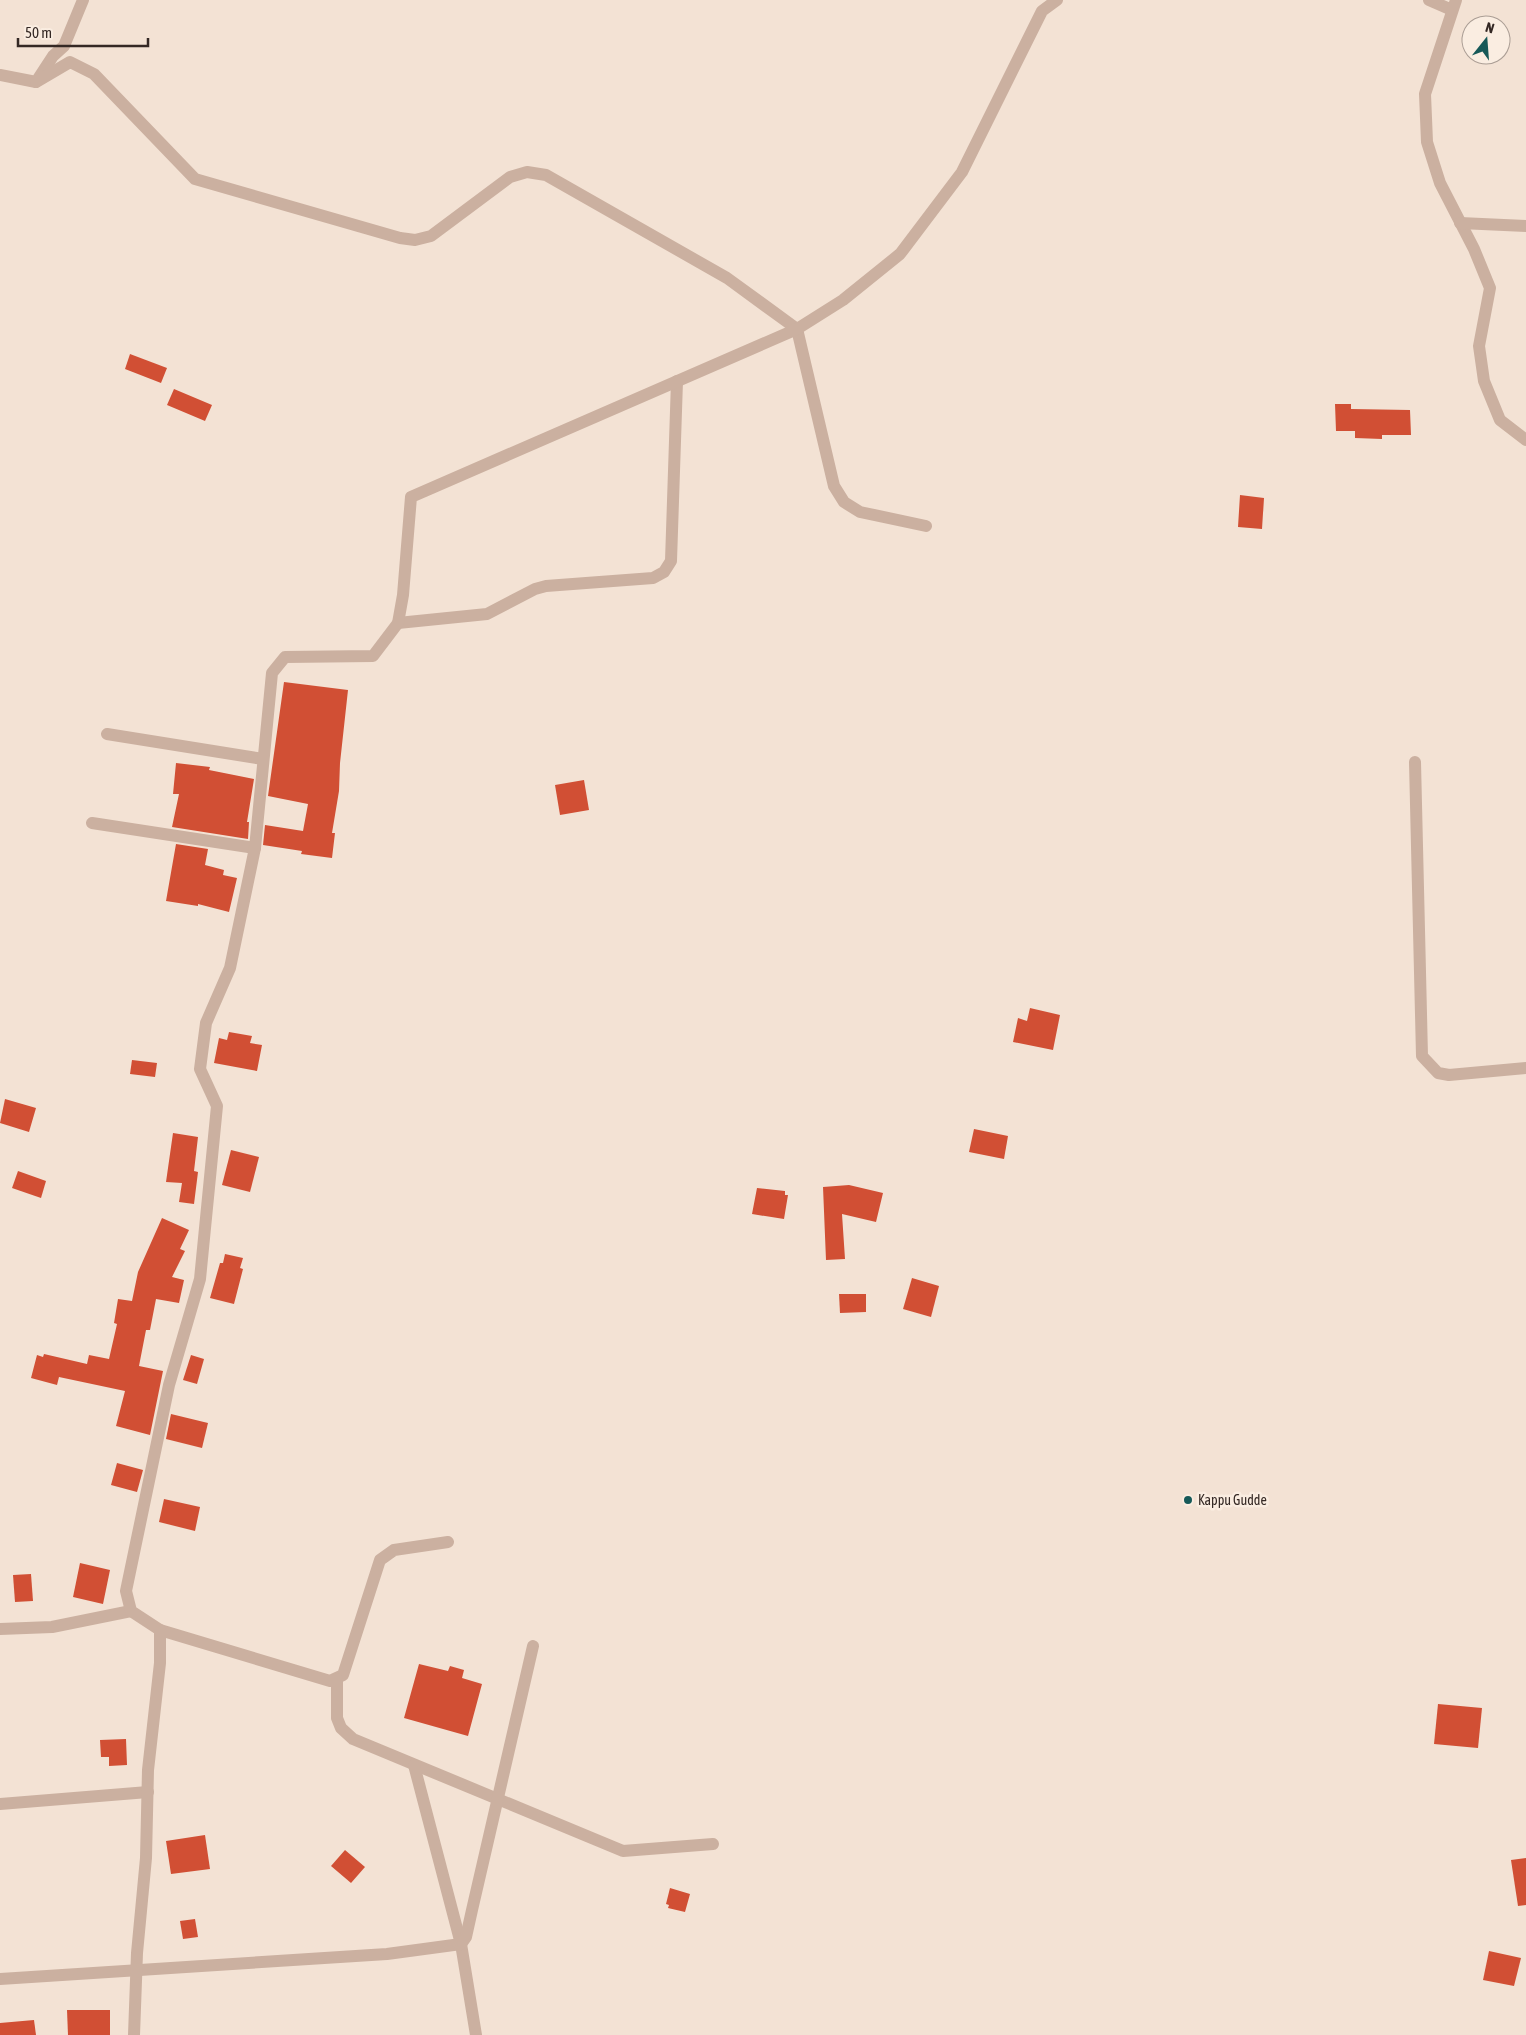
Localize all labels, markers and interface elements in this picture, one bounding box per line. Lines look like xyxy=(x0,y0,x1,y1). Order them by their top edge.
scale bar xyxy=(18,15,148,47)
north arrow xyxy=(1461,15,1511,65)
text: N xyxy=(1484,19,1496,36)
text: 50 m xyxy=(25,24,52,41)
place label: Kappu Gudde xyxy=(1198,1492,1267,1508)
marker: Kappu Gudde xyxy=(1182,1494,1194,1506)

